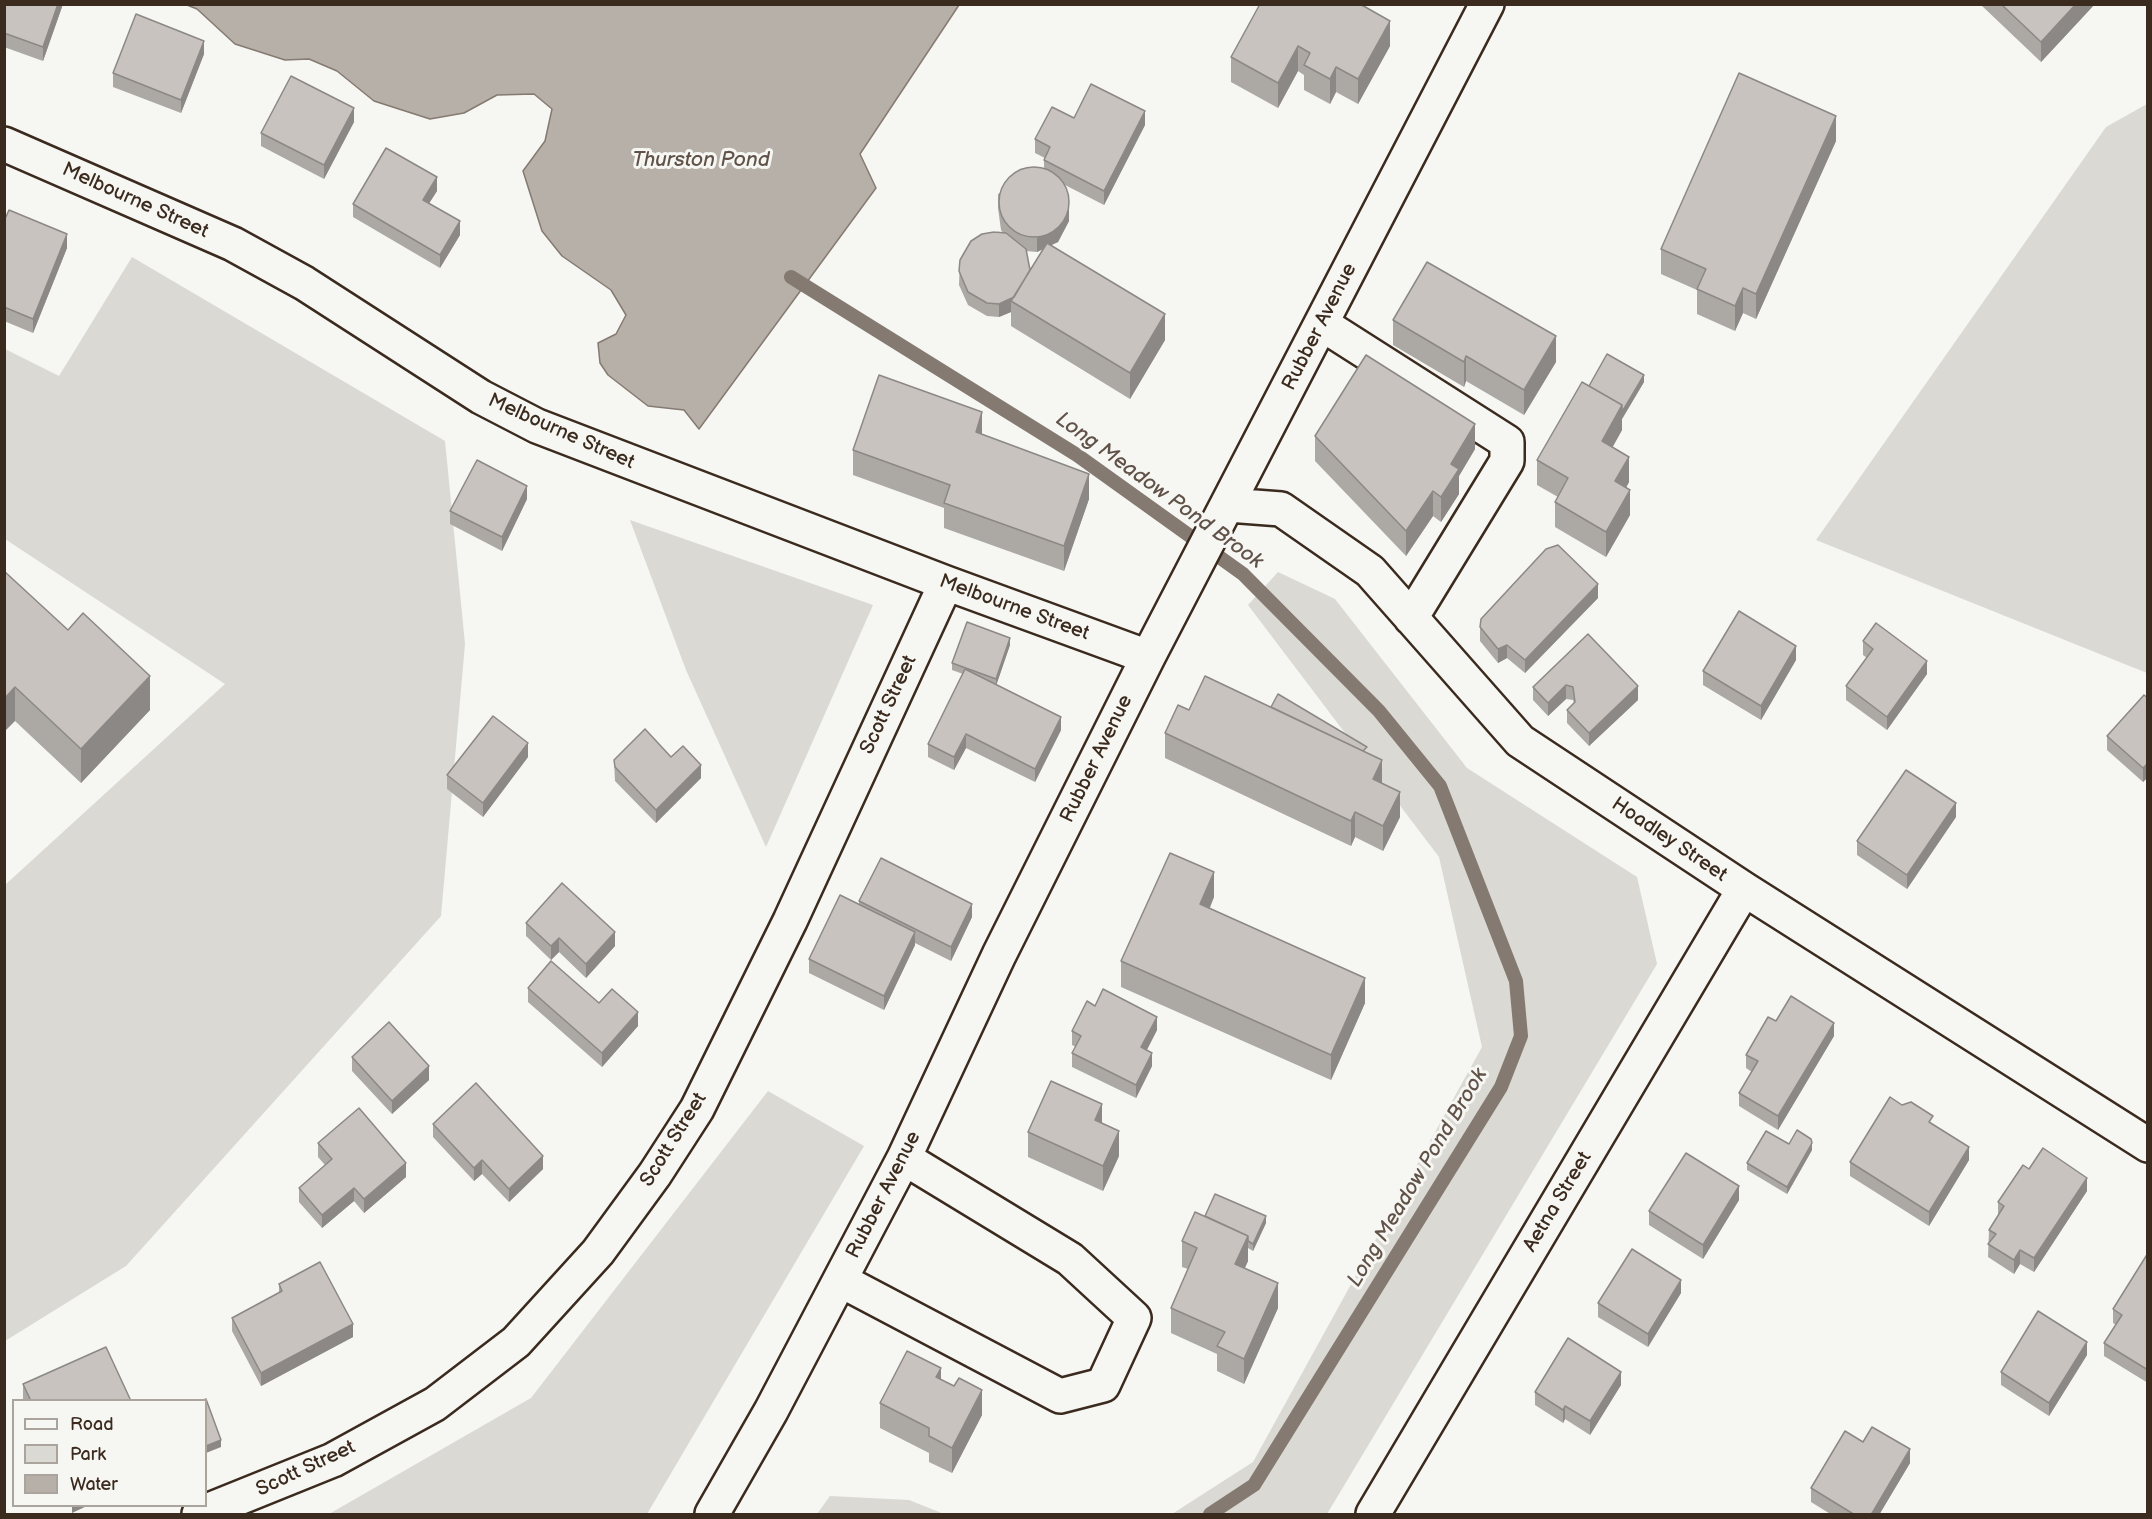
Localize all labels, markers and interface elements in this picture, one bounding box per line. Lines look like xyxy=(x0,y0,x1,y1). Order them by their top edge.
water label: Thurston Pond xyxy=(632,148,770,174)
street label: Melbourne Street xyxy=(58,158,212,244)
street label: Rubber Avenue xyxy=(1278,259,1362,395)
street label: Melbourne Street xyxy=(484,389,638,475)
water label: Long Meadow Pond Brook xyxy=(1050,407,1268,575)
street label: Melbourne Street xyxy=(936,570,1092,646)
street label: Scott Street xyxy=(856,652,922,758)
street label: Rubber Avenue xyxy=(1056,691,1138,827)
street label: Hoadley Street xyxy=(1607,793,1731,887)
water label: Long Meadow Pond Brook xyxy=(1343,1064,1493,1292)
street label: Scott Street xyxy=(636,1088,712,1192)
street label: Rubber Avenue xyxy=(842,1127,926,1263)
street label: Aetna Street xyxy=(1519,1148,1597,1256)
legend xyxy=(12,1399,207,1507)
text: Road xyxy=(70,1414,114,1435)
street label: Scott Street xyxy=(253,1436,359,1502)
text: Park xyxy=(70,1444,106,1465)
text: Water xyxy=(70,1474,118,1495)

